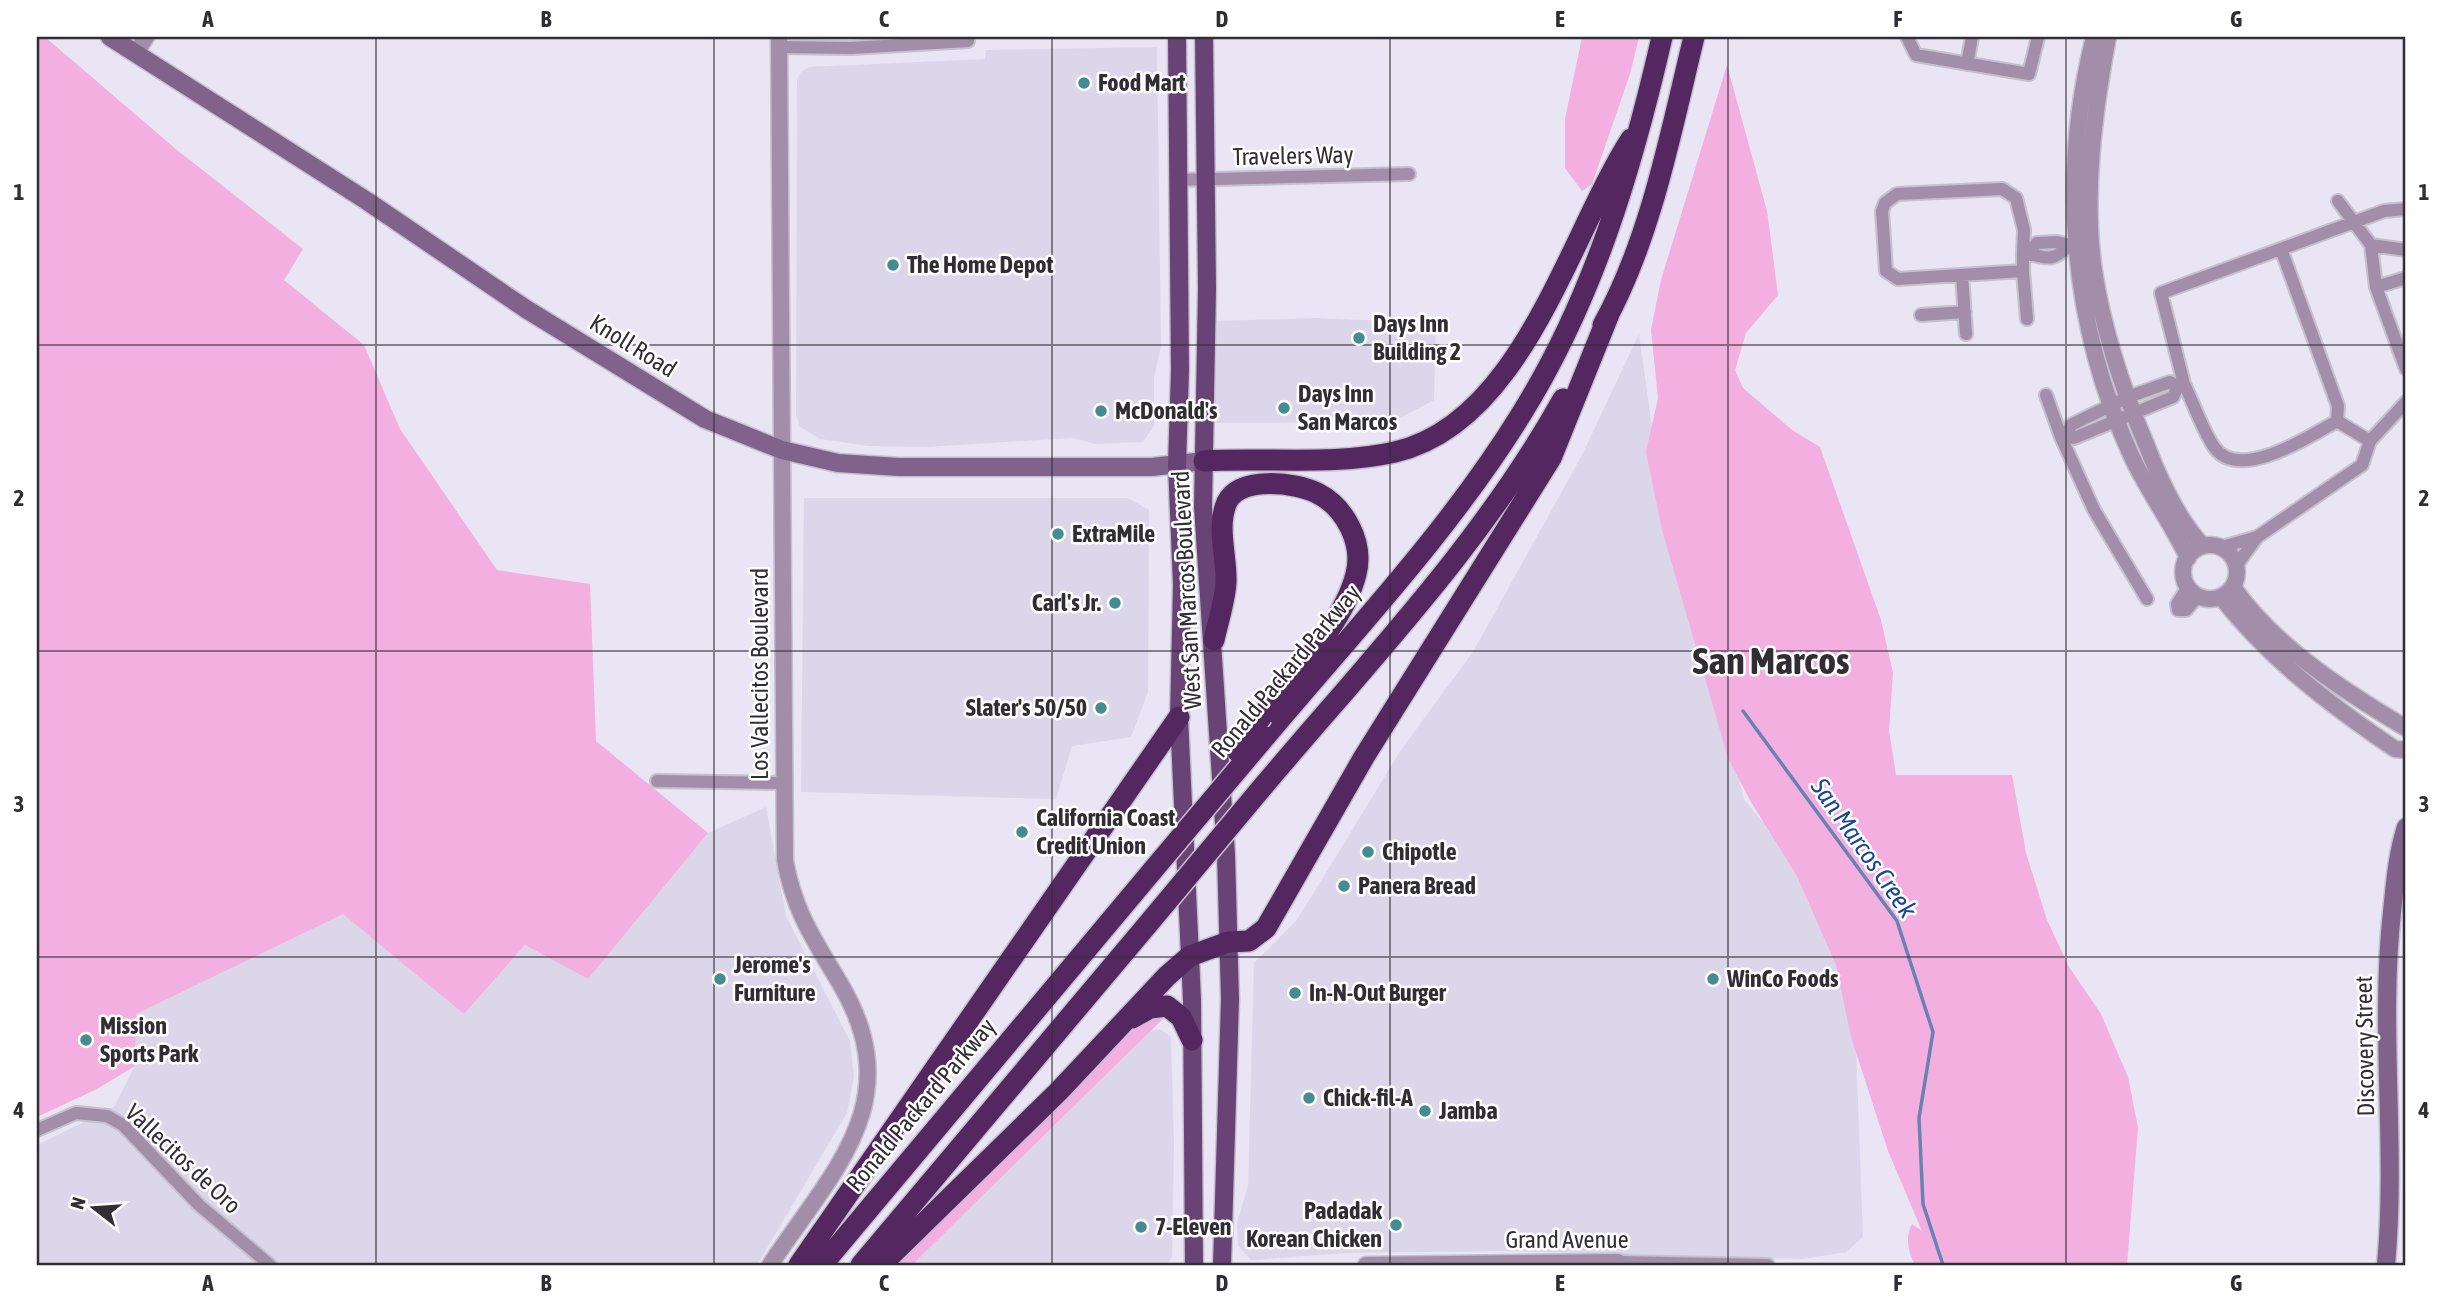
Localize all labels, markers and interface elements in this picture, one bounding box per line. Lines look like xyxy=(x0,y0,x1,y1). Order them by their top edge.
text: A xyxy=(201,6,214,32)
text: B xyxy=(541,6,552,32)
text: C xyxy=(879,6,890,32)
text: D xyxy=(1216,6,1229,32)
text: E xyxy=(1555,6,1565,32)
text: F xyxy=(1893,6,1903,32)
text: G xyxy=(2230,6,2242,32)
place label: Food Mart xyxy=(1098,69,1185,96)
marker: Food Mart xyxy=(1076,75,1092,91)
street label: Travelers Way xyxy=(1232,141,1354,170)
text: 1 xyxy=(14,179,25,205)
text: 1 xyxy=(2419,179,2430,205)
place label: The Home Depot xyxy=(907,251,1054,278)
marker: The Home Depot xyxy=(885,257,901,273)
street label: Knoll Road xyxy=(585,309,681,383)
place label: Days Inn Building 2 xyxy=(1373,310,1461,365)
marker: Days Inn Building 2 xyxy=(1351,330,1367,346)
place label: Days Inn San Marcos xyxy=(1298,380,1398,435)
place label: McDonald's xyxy=(1115,397,1218,424)
marker: Days Inn San Marcos xyxy=(1276,400,1292,416)
marker: McDonald's xyxy=(1093,403,1109,419)
street label: West San Marcos Boulevard xyxy=(1167,470,1206,710)
text: 2 xyxy=(14,485,24,511)
text: 2 xyxy=(2419,485,2429,511)
place label: ExtraMile xyxy=(1072,520,1155,547)
marker: ExtraMile xyxy=(1050,526,1066,542)
street label: Los Vallecitos Boulevard xyxy=(746,568,773,780)
street label: Ronald Packard Parkway xyxy=(1206,579,1366,762)
place label: Carl's Jr. xyxy=(1032,589,1101,616)
marker: Carl's Jr. xyxy=(1107,595,1123,611)
district label: San Marcos xyxy=(1693,639,1849,682)
place label: Slater's 50/50 xyxy=(966,694,1087,721)
marker: Slater's 50/50 xyxy=(1093,700,1109,716)
water label: San Marcos Creek xyxy=(1804,772,1923,924)
text: 3 xyxy=(14,791,24,817)
text: 3 xyxy=(2419,791,2429,817)
place label: California Coast Credit Union xyxy=(1036,804,1175,859)
marker: California Coast Credit Union xyxy=(1014,824,1030,840)
place label: Chipotle xyxy=(1382,838,1457,865)
marker: Chipotle xyxy=(1360,844,1376,860)
place label: Panera Bread xyxy=(1358,872,1476,899)
marker: Panera Bread xyxy=(1336,878,1352,894)
place label: Jerome's Furniture xyxy=(733,951,816,1006)
place label: WinCo Foods xyxy=(1726,965,1839,992)
marker: Jerome's Furniture xyxy=(712,971,728,987)
marker: WinCo Foods xyxy=(1705,971,1721,987)
street label: Discovery Street xyxy=(2350,975,2379,1117)
place label: In-N-Out Burger xyxy=(1309,979,1447,1006)
marker: In-N-Out Burger xyxy=(1287,985,1303,1001)
place label: Mission Sports Park xyxy=(100,1012,199,1067)
street label: Ronald Packard Parkway xyxy=(841,1013,1001,1196)
marker: Mission Sports Park xyxy=(78,1032,94,1048)
place label: Chick-fil-A xyxy=(1323,1084,1413,1111)
marker: Chick-fil-A xyxy=(1301,1090,1317,1106)
text: 4 xyxy=(13,1097,25,1123)
place label: Jamba xyxy=(1438,1097,1498,1124)
text: 4 xyxy=(2418,1097,2430,1123)
street label: Vallecitos de Oro xyxy=(120,1098,246,1219)
marker: Jamba xyxy=(1417,1103,1433,1119)
north arrow xyxy=(60,1172,130,1242)
text: N xyxy=(66,1194,90,1212)
place label: Padadak Korean Chicken xyxy=(1246,1197,1382,1252)
place label: 7-Eleven xyxy=(1155,1213,1231,1240)
marker: Padadak Korean Chicken xyxy=(1388,1217,1404,1233)
marker: 7-Eleven xyxy=(1133,1219,1149,1235)
street label: Grand Avenue xyxy=(1505,1226,1629,1253)
text: A xyxy=(201,1270,214,1296)
text: B xyxy=(541,1270,552,1296)
text: C xyxy=(879,1270,890,1296)
text: D xyxy=(1216,1270,1229,1296)
text: E xyxy=(1555,1270,1565,1296)
text: F xyxy=(1893,1270,1903,1296)
text: G xyxy=(2230,1270,2242,1296)

